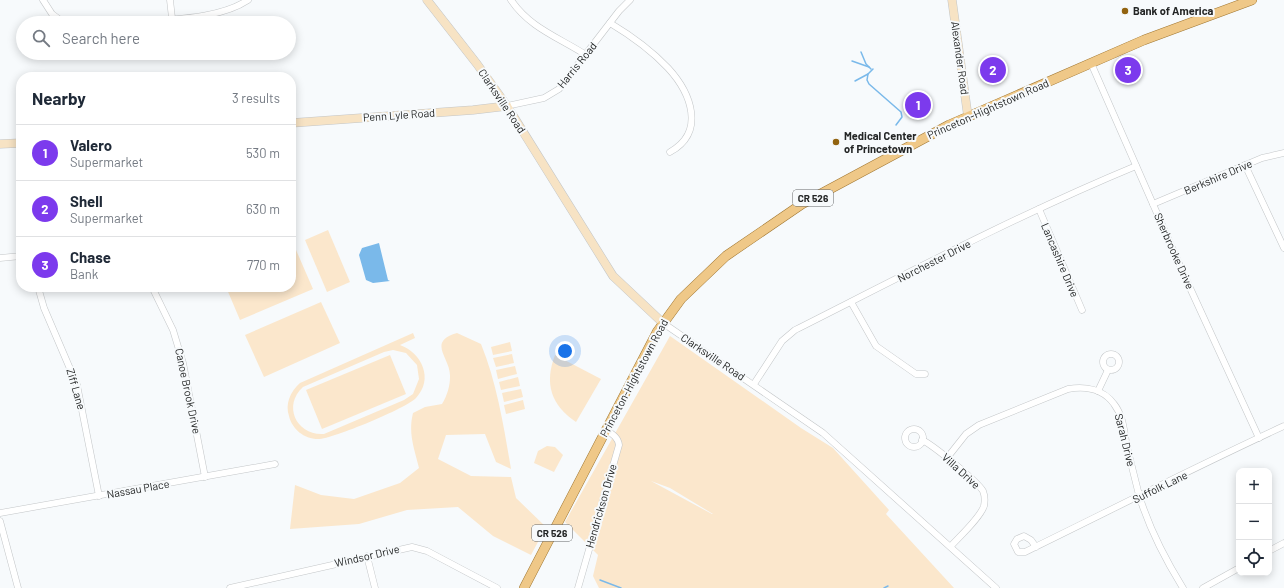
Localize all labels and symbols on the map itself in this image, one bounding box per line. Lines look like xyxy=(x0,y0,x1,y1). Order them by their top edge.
place label: Bank of America xyxy=(1133,4,1214,17)
marker: Bank of America xyxy=(1120,6,1130,16)
street label: Alexander Road xyxy=(949,20,972,95)
street label: Harris Road xyxy=(554,39,599,90)
pin: 2 xyxy=(980,55,1006,85)
pin: 3 xyxy=(1115,55,1141,85)
street label: Clarksville Road xyxy=(476,66,529,135)
street label: Princeton-Hightstown Road xyxy=(925,76,1051,141)
pin: 1 xyxy=(905,90,931,120)
street label: Penn Lyle Road xyxy=(362,105,436,124)
place label: Medical Center of Princetown xyxy=(844,129,917,155)
marker: Medical Center of Princetown xyxy=(831,137,841,147)
street label: Berkshire Drive xyxy=(1182,156,1254,197)
road number: CR 526 xyxy=(793,190,833,206)
street label: Sherbrooke Drive xyxy=(1152,211,1197,291)
street label: Lancashire Drive xyxy=(1039,221,1082,299)
street label: Norchester Drive xyxy=(895,236,973,285)
street label: Princeton-Hightstown Road xyxy=(597,317,670,439)
street label: Clarksville Road xyxy=(679,330,748,383)
your location xyxy=(555,341,575,361)
street label: Canoe Brook Drive xyxy=(173,347,204,435)
street label: Ziff Lane xyxy=(64,367,89,411)
street label: Sarah Drive xyxy=(1113,412,1138,468)
street label: Villa Drive xyxy=(940,450,983,491)
street label: Hendrickson Drive xyxy=(582,462,619,549)
street label: Suffolk Lane xyxy=(1130,468,1189,505)
street label: Nassau Place xyxy=(106,477,170,500)
road number: CR 526 xyxy=(532,525,572,541)
street label: Windsor Drive xyxy=(333,542,401,569)

